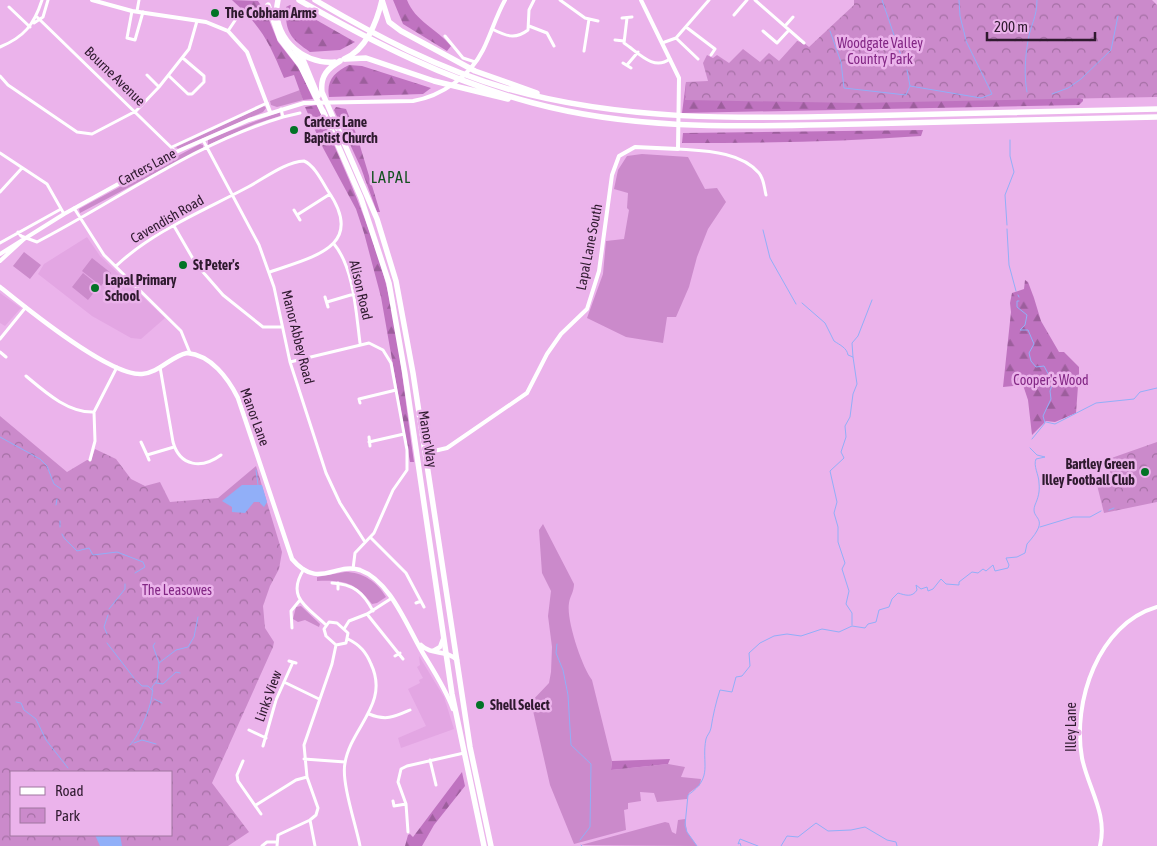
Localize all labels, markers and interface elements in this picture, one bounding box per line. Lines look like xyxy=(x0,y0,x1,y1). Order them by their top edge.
place label: The Cobham Arms xyxy=(225,5,317,21)
marker: The Cobham Arms xyxy=(209,7,221,19)
scale bar xyxy=(987,10,1094,42)
text: 200 m xyxy=(994,18,1028,35)
park label: Woodgate Valley Country Park xyxy=(837,35,923,67)
street label: Bourne Avenue xyxy=(81,43,149,109)
place label: Carters Lane Baptist Church xyxy=(304,114,378,146)
marker: Carters Lane Baptist Church xyxy=(288,124,300,136)
street label: Carters Lane xyxy=(115,145,179,189)
district label: LAPAL xyxy=(371,168,411,186)
street label: Cavendish Road xyxy=(128,192,206,246)
street label: Lapal Lane South xyxy=(573,202,605,292)
place label: St Peter's xyxy=(193,257,240,273)
marker: St Peter's xyxy=(177,259,189,271)
street label: Alison Road xyxy=(346,259,376,321)
place label: Lapal Primary School xyxy=(105,272,177,304)
marker: Lapal Primary School xyxy=(89,282,101,294)
street label: Manor Abbey Road xyxy=(279,288,317,386)
park label: Cooper's Wood xyxy=(1013,372,1089,388)
street label: Manor Lane xyxy=(237,386,273,448)
street label: Manor Way xyxy=(416,409,440,469)
place label: Bartley Green Illey Football Club xyxy=(1042,456,1135,488)
marker: Bartley Green Illey Football Club xyxy=(1139,466,1151,478)
park label: The Leasowes xyxy=(142,582,212,598)
street label: Links View xyxy=(251,668,285,724)
place label: Shell Select xyxy=(490,697,550,713)
marker: Shell Select xyxy=(474,699,486,711)
street label: Illey Lane xyxy=(1063,702,1079,752)
legend xyxy=(10,771,172,836)
text: Road xyxy=(55,782,84,799)
text: Park xyxy=(55,807,80,824)

